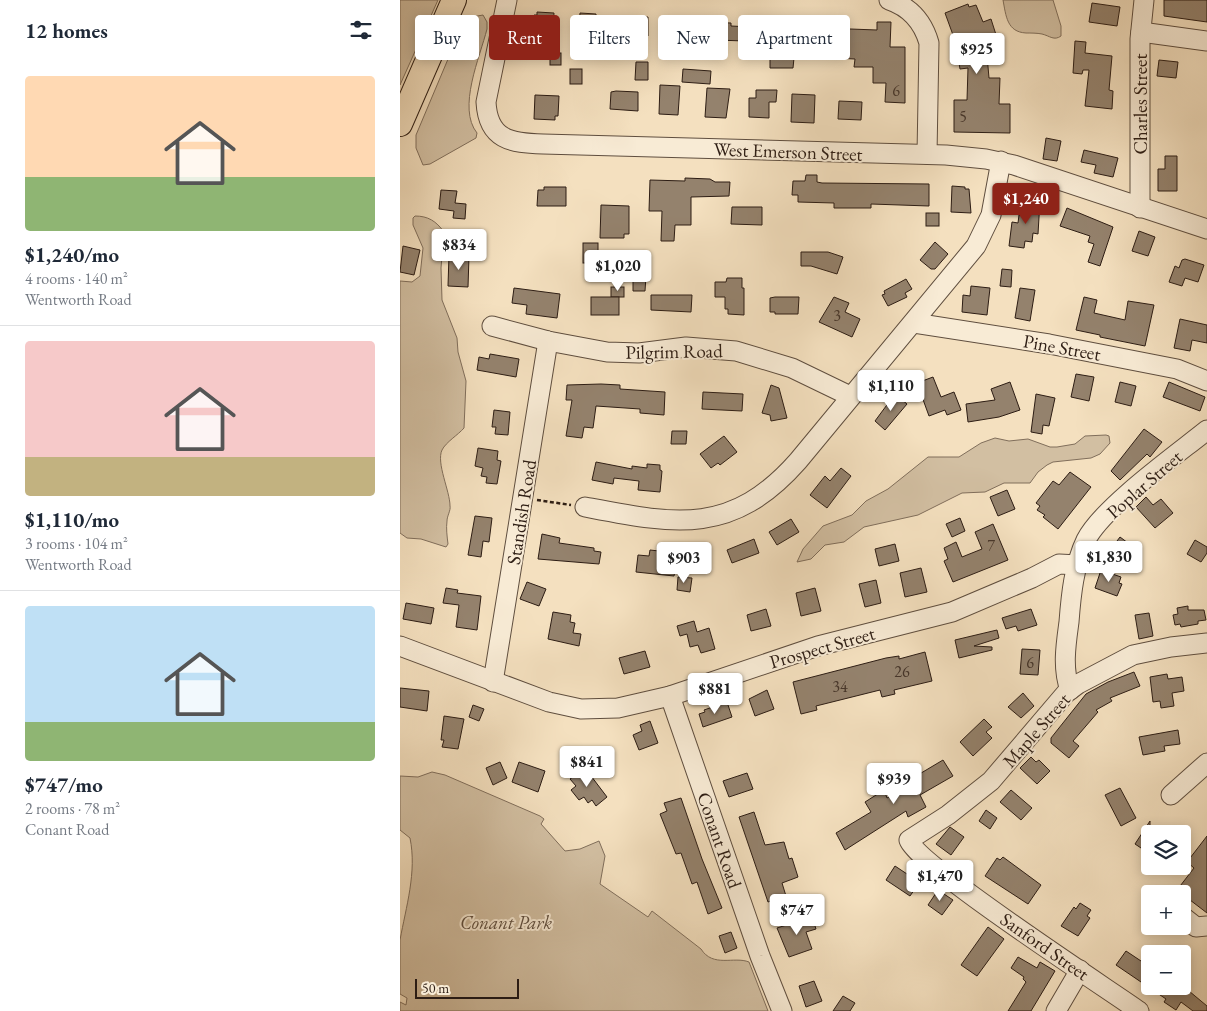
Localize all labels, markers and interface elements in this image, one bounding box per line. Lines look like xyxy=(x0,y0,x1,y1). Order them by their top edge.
chip: Buy xyxy=(415,15,479,60)
chip: Rent xyxy=(489,15,560,60)
chip: Filters xyxy=(570,15,648,60)
chip: New xyxy=(658,15,728,60)
chip: Apartment xyxy=(738,15,850,60)
icon: filters xyxy=(347,16,375,44)
text: 12 homes xyxy=(25,17,108,44)
pin: $925 xyxy=(947,32,1007,75)
text: $925 xyxy=(961,38,993,59)
street label: Charles Street xyxy=(1128,54,1153,154)
house number: 6 xyxy=(892,80,900,101)
house number: 5 xyxy=(959,106,967,127)
icon: home xyxy=(155,108,245,198)
street label: West Emerson Street xyxy=(713,136,863,167)
pin: $1,240 xyxy=(985,182,1067,225)
text: $1,240 xyxy=(1003,188,1049,209)
pin: $834 xyxy=(429,228,489,271)
text: $834 xyxy=(443,234,475,255)
text: $1,240/mo xyxy=(25,241,119,268)
pin: $1,020 xyxy=(577,250,659,292)
text: $1,020 xyxy=(595,255,641,276)
text: 4 rooms · 140 m² xyxy=(25,268,128,289)
text: Wentworth Road xyxy=(25,289,132,310)
house number: 3 xyxy=(833,305,841,326)
street label: Pine Street xyxy=(1021,328,1103,367)
street label: Pilgrim Road xyxy=(625,338,723,365)
pin: $1,110 xyxy=(850,370,932,412)
icon: home xyxy=(155,374,245,464)
text: $1,110 xyxy=(868,375,914,396)
street label: Poplar Street xyxy=(1101,445,1187,524)
street label: Standish Road xyxy=(501,457,542,566)
text: $1,110/mo xyxy=(25,506,119,533)
text: 3 rooms · 104 m² xyxy=(25,533,128,554)
house number: 7 xyxy=(987,535,995,556)
pin: $1,830 xyxy=(1068,540,1150,583)
pin: $903 xyxy=(654,542,714,584)
text: $1,830 xyxy=(1086,546,1132,567)
text: $903 xyxy=(668,547,700,568)
text: Wentworth Road xyxy=(25,554,132,575)
street label: Prospect Street xyxy=(766,620,878,674)
icon: home xyxy=(155,639,245,729)
house number: 6 xyxy=(1026,652,1034,673)
house number: 26 xyxy=(894,661,910,682)
pin: $881 xyxy=(685,672,745,715)
house number: 34 xyxy=(832,676,848,697)
text: $881 xyxy=(699,678,731,699)
street label: Maple Street xyxy=(997,688,1076,773)
pin: $841 xyxy=(557,746,617,788)
text: $841 xyxy=(571,751,603,772)
pin: $939 xyxy=(864,762,924,805)
text: $939 xyxy=(878,768,910,789)
text: $747/mo xyxy=(25,771,103,798)
street label: Conant Road xyxy=(691,789,748,892)
text: 2 rooms · 78 m² xyxy=(25,798,120,819)
text: Conant Road xyxy=(25,819,109,840)
map controls xyxy=(1141,825,1191,995)
button: layers xyxy=(1141,825,1191,875)
pin: $1,470 xyxy=(899,860,981,902)
text: $1,470 xyxy=(917,865,963,886)
button: + xyxy=(1141,885,1191,935)
pin: $747 xyxy=(767,894,827,936)
text: $747 xyxy=(781,899,813,920)
street label: Sanford Street xyxy=(995,907,1094,986)
park label: Conant Park xyxy=(460,910,552,935)
button: − xyxy=(1141,945,1191,995)
scale bar xyxy=(415,976,519,999)
text: 50 m xyxy=(422,979,449,997)

